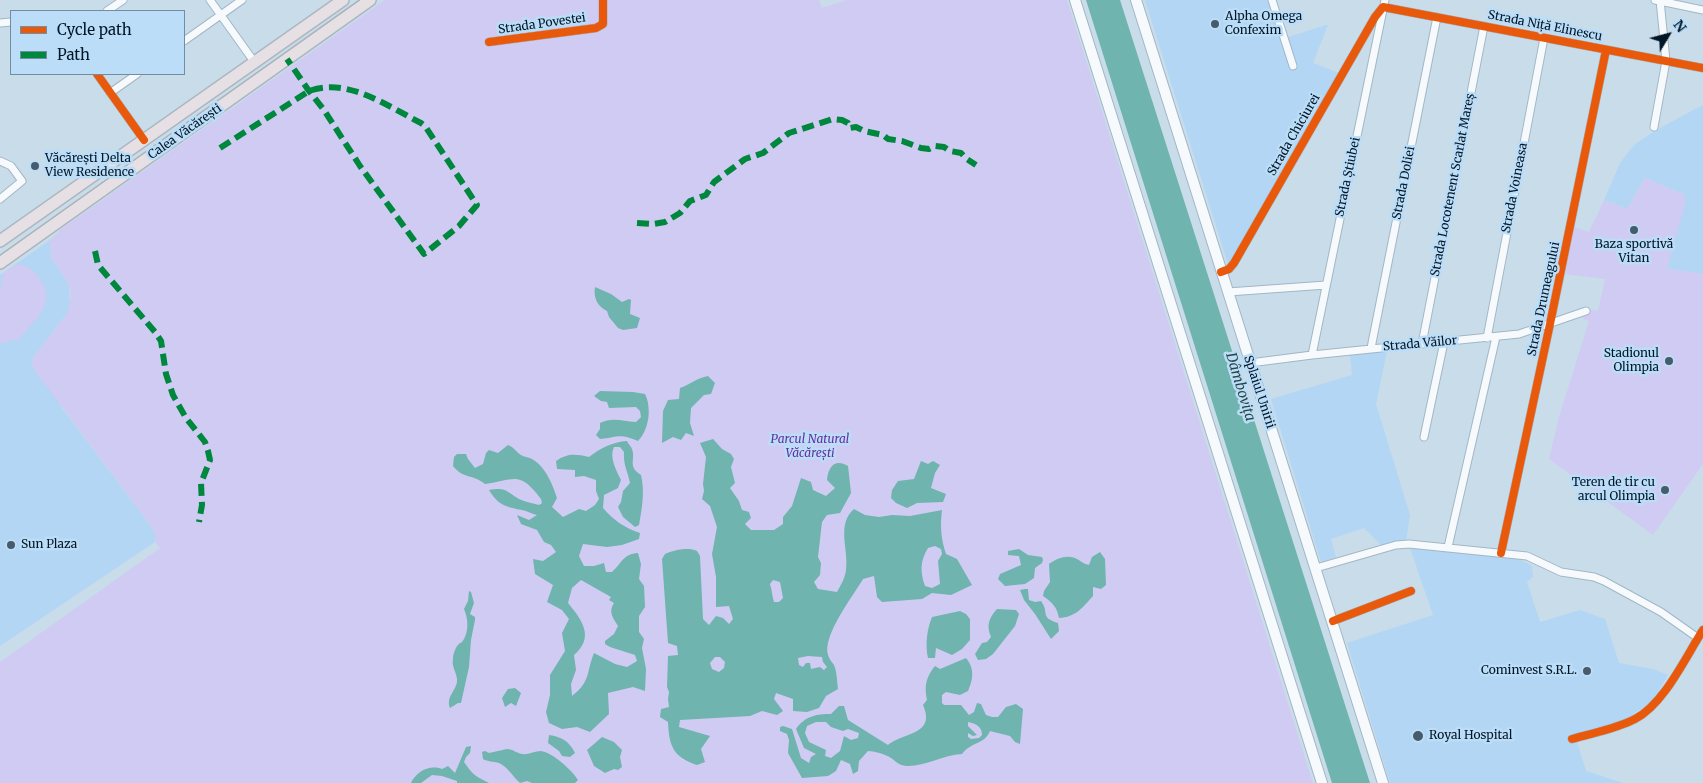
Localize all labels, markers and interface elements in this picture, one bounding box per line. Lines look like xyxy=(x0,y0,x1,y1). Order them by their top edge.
street label: Strada Niță Elinescu xyxy=(1487,8,1603,44)
legend xyxy=(10,10,185,75)
place label: Alpha Omega Confexim xyxy=(1225,10,1302,38)
north arrow xyxy=(1643,10,1693,60)
street label: Strada Povestei xyxy=(497,11,587,37)
text: N xyxy=(1669,16,1690,36)
marker: Alpha Omega Confexim xyxy=(1209,18,1221,30)
text: Cycle path xyxy=(57,20,132,39)
text: Path xyxy=(57,45,90,64)
street label: Strada Chiciurei xyxy=(1265,91,1323,179)
street label: Strada Locotenent Scarlat Mareș xyxy=(1428,92,1478,278)
street label: Calea Văcărești xyxy=(145,101,225,163)
street label: Strada Știubei xyxy=(1333,136,1363,218)
street label: Strada Voineasa xyxy=(1499,142,1531,234)
street label: Strada Doliei xyxy=(1390,145,1418,221)
place label: Văcărești Delta View Residence xyxy=(45,152,134,180)
marker: Văcărești Delta View Residence xyxy=(29,160,41,172)
marker: Baza sportivă Vitan xyxy=(1628,224,1640,236)
place label: Baza sportivă Vitan xyxy=(1595,238,1673,266)
street label: Strada Drumeagului xyxy=(1525,241,1563,357)
street label: Strada Văilor xyxy=(1382,334,1458,354)
place label: Stadionul Olimpia xyxy=(1604,347,1659,375)
water label: Dâmbovița xyxy=(1222,351,1258,423)
street label: Splaiul Unirii xyxy=(1240,354,1278,430)
marker: Stadionul Olimpia xyxy=(1663,355,1675,367)
park label: Parcul Natural Văcărești xyxy=(771,433,849,461)
place label: Teren de tir cu arcul Olimpia xyxy=(1572,476,1655,504)
marker: Teren de tir cu arcul Olimpia xyxy=(1659,484,1671,496)
place label: Sun Plaza xyxy=(21,538,77,552)
marker: Sun Plaza xyxy=(5,539,17,551)
place label: Cominvest S.R.L. xyxy=(1481,664,1577,678)
marker: Cominvest S.R.L. xyxy=(1581,665,1593,677)
marker: Royal Hospital xyxy=(1411,729,1425,743)
place label: Royal Hospital xyxy=(1429,729,1512,743)

